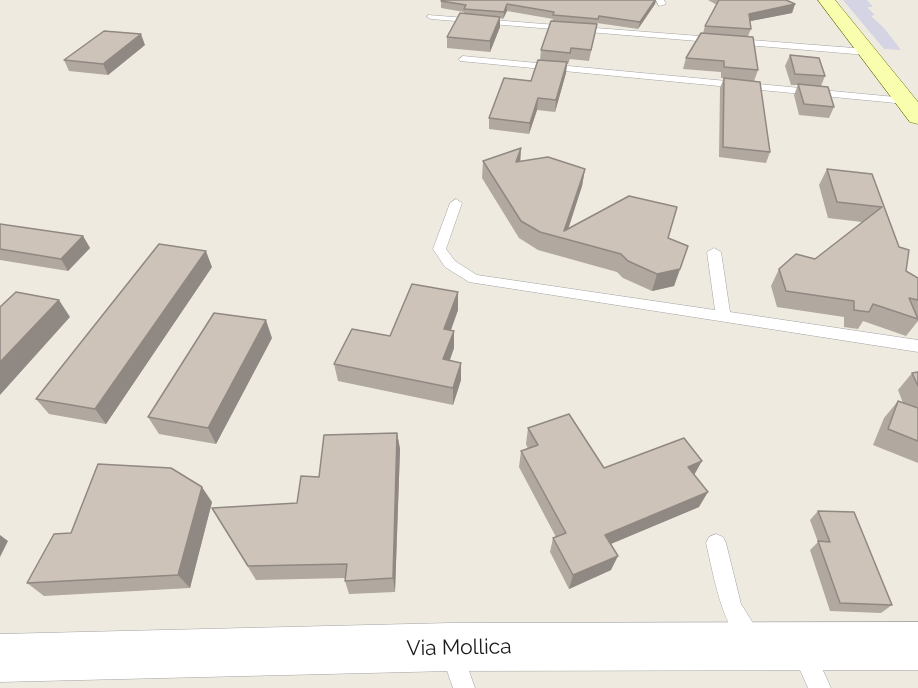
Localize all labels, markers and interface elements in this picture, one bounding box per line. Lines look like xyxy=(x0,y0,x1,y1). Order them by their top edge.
street label: Via Mollica xyxy=(406,634,512,662)

